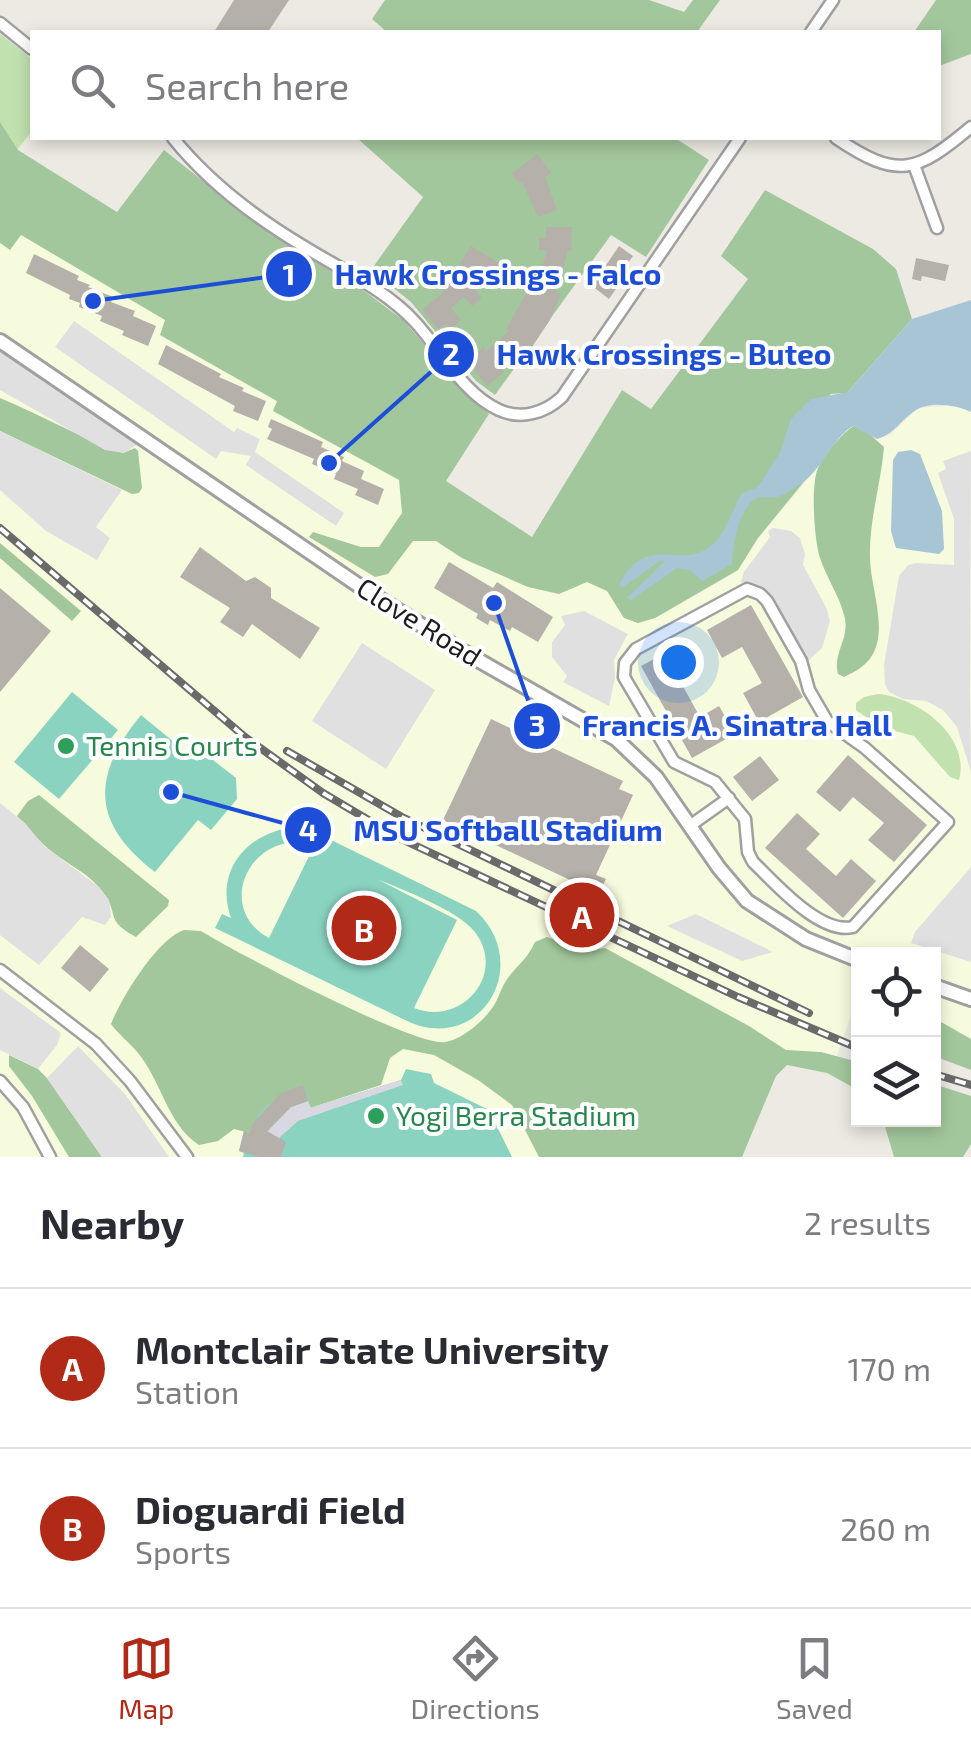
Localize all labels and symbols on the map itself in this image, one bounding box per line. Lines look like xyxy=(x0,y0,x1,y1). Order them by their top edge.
callout: Hawk Crossings - Falco xyxy=(264,244,681,304)
text: 1 xyxy=(283,255,295,291)
text: Hawk Crossings - Falco xyxy=(334,255,662,291)
callout: Hawk Crossings - Buteo xyxy=(426,324,851,384)
text: 2 xyxy=(442,335,460,371)
text: Hawk Crossings - Buteo xyxy=(496,335,832,371)
street label: Clove Road xyxy=(351,570,488,673)
your location xyxy=(653,637,704,688)
callout: Francis A. Sinatra Hall xyxy=(512,696,912,756)
text: 3 xyxy=(528,706,546,742)
text: Francis A. Sinatra Hall xyxy=(582,706,892,742)
place label: Tennis Courts xyxy=(86,728,258,762)
marker: Tennis Courts xyxy=(55,735,77,757)
callout: MSU Softball Stadium xyxy=(283,800,683,860)
text: 4 xyxy=(298,811,318,847)
text: MSU Softball Stadium xyxy=(353,811,663,847)
pin: A xyxy=(550,878,614,952)
pin: B xyxy=(332,890,396,966)
place label: Yogi Berra Stadium xyxy=(396,1098,636,1132)
marker: Yogi Berra Stadium xyxy=(365,1105,387,1127)

